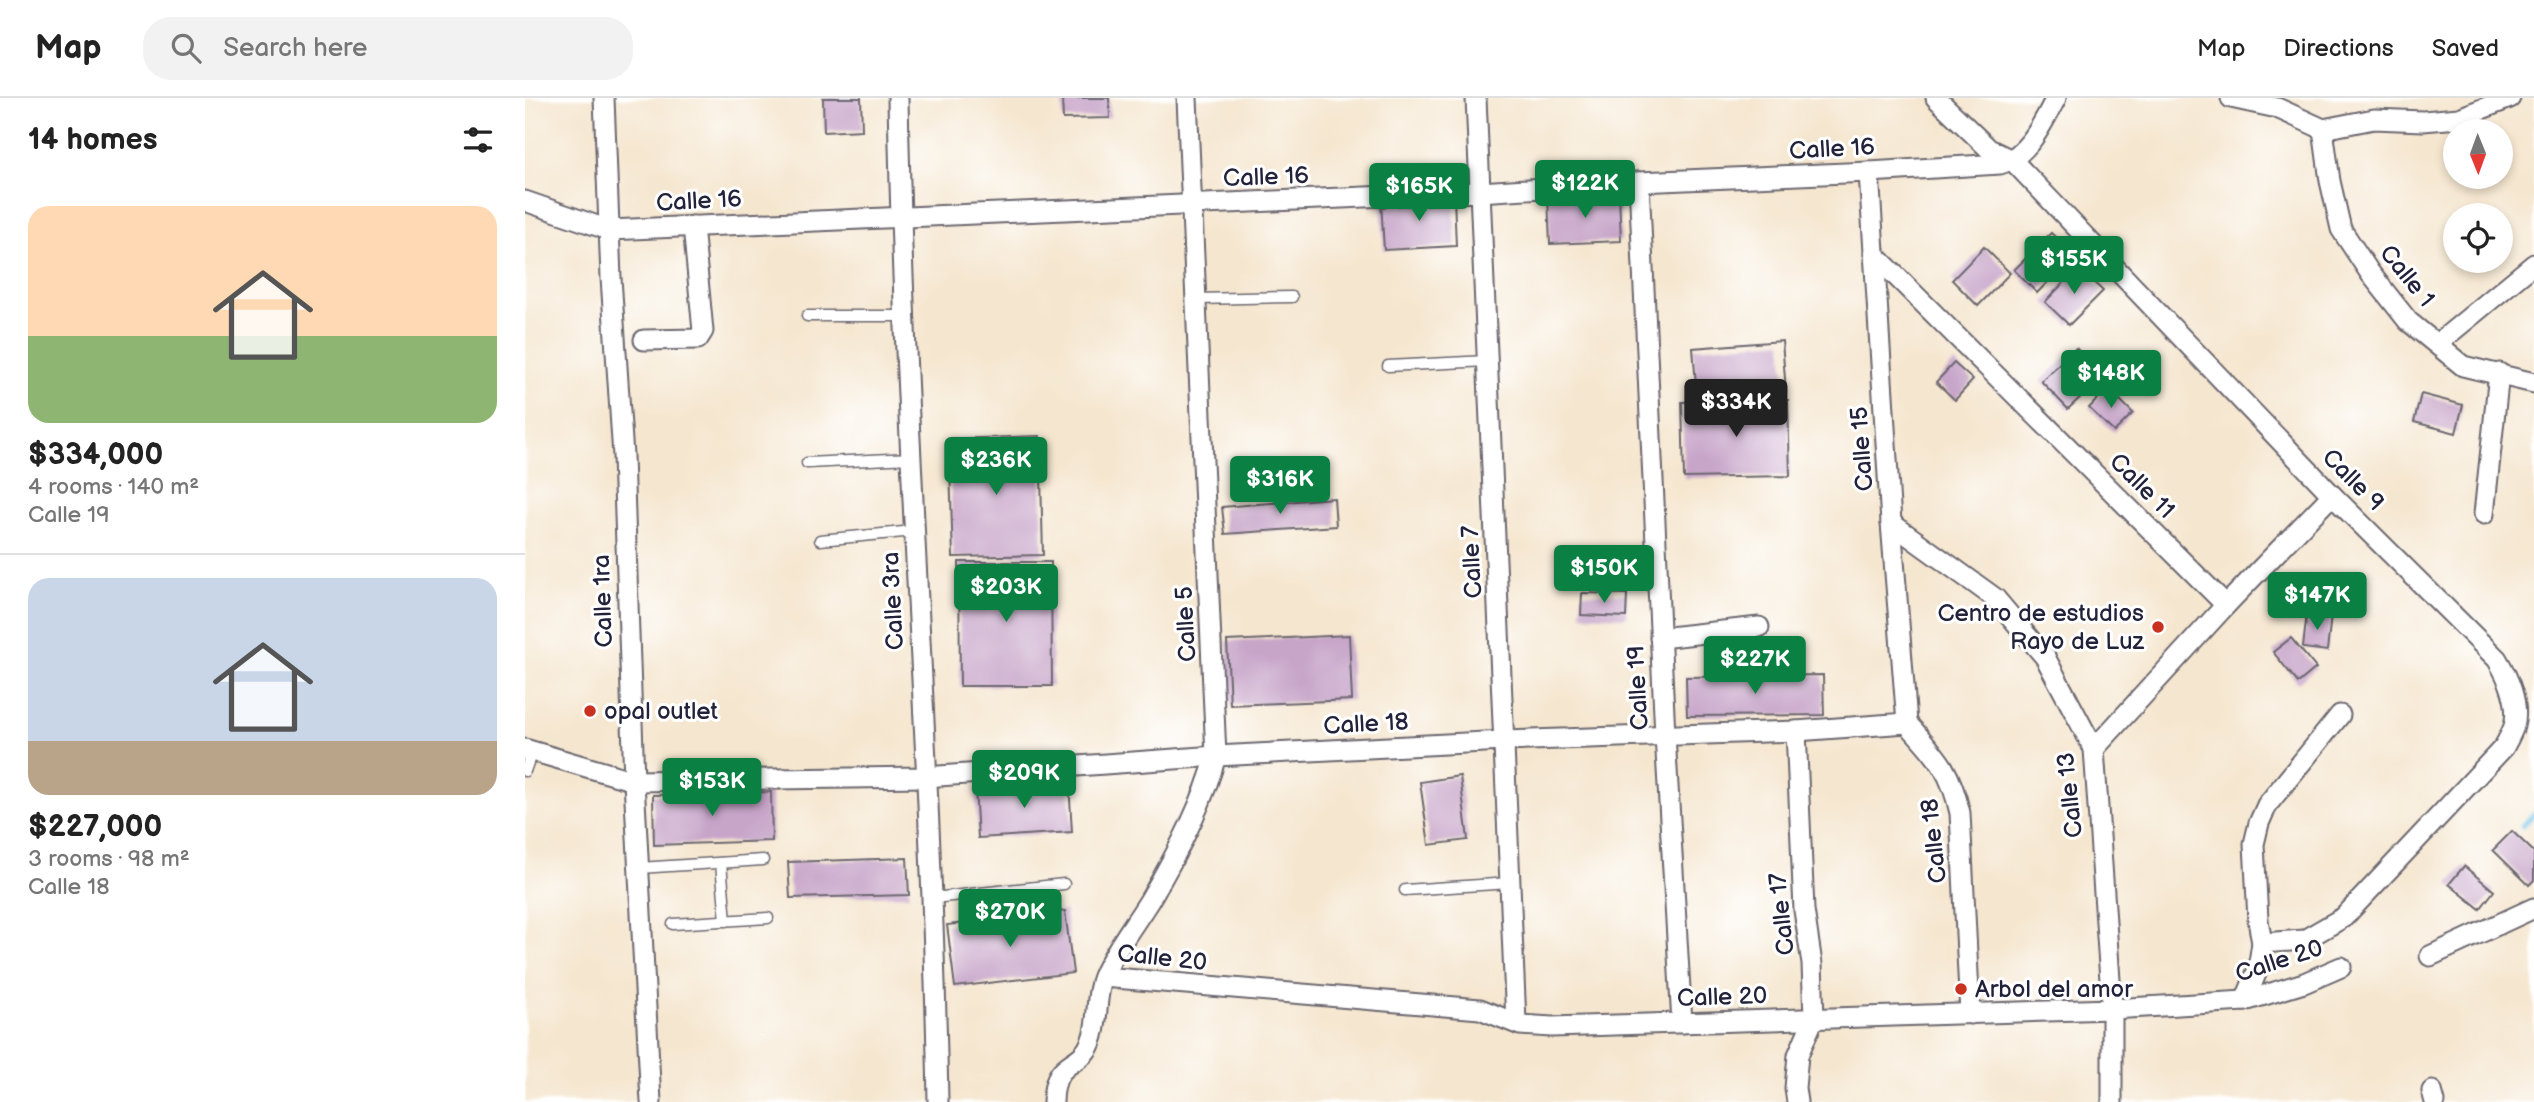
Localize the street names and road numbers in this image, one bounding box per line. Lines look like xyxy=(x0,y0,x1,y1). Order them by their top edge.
street label: Calle 16 xyxy=(1788,132,1876,166)
street label: Calle 16 xyxy=(1223,161,1309,193)
street label: Calle 16 xyxy=(655,184,743,218)
street label: Calle 1 xyxy=(2373,239,2441,313)
street label: Calle 15 xyxy=(1845,406,1879,492)
street label: Calle 9 xyxy=(2316,443,2390,517)
street label: Calle 11 xyxy=(2103,447,2181,525)
street label: Calle 7 xyxy=(1456,525,1488,599)
street label: Calle 3ra xyxy=(876,551,910,651)
street label: Calle 1ra xyxy=(587,554,619,648)
street label: Calle 5 xyxy=(1170,585,1202,663)
street label: Calle 19 xyxy=(1621,645,1655,731)
street label: Calle 18 xyxy=(1323,707,1409,741)
street label: Calle 13 xyxy=(2051,751,2089,839)
street label: Calle 18 xyxy=(1915,797,1953,885)
street label: Calle 17 xyxy=(1763,871,1801,957)
street label: Calle 20 xyxy=(2232,933,2326,989)
street label: Calle 20 xyxy=(1116,939,1208,977)
street label: Calle 20 xyxy=(1676,981,1768,1013)

